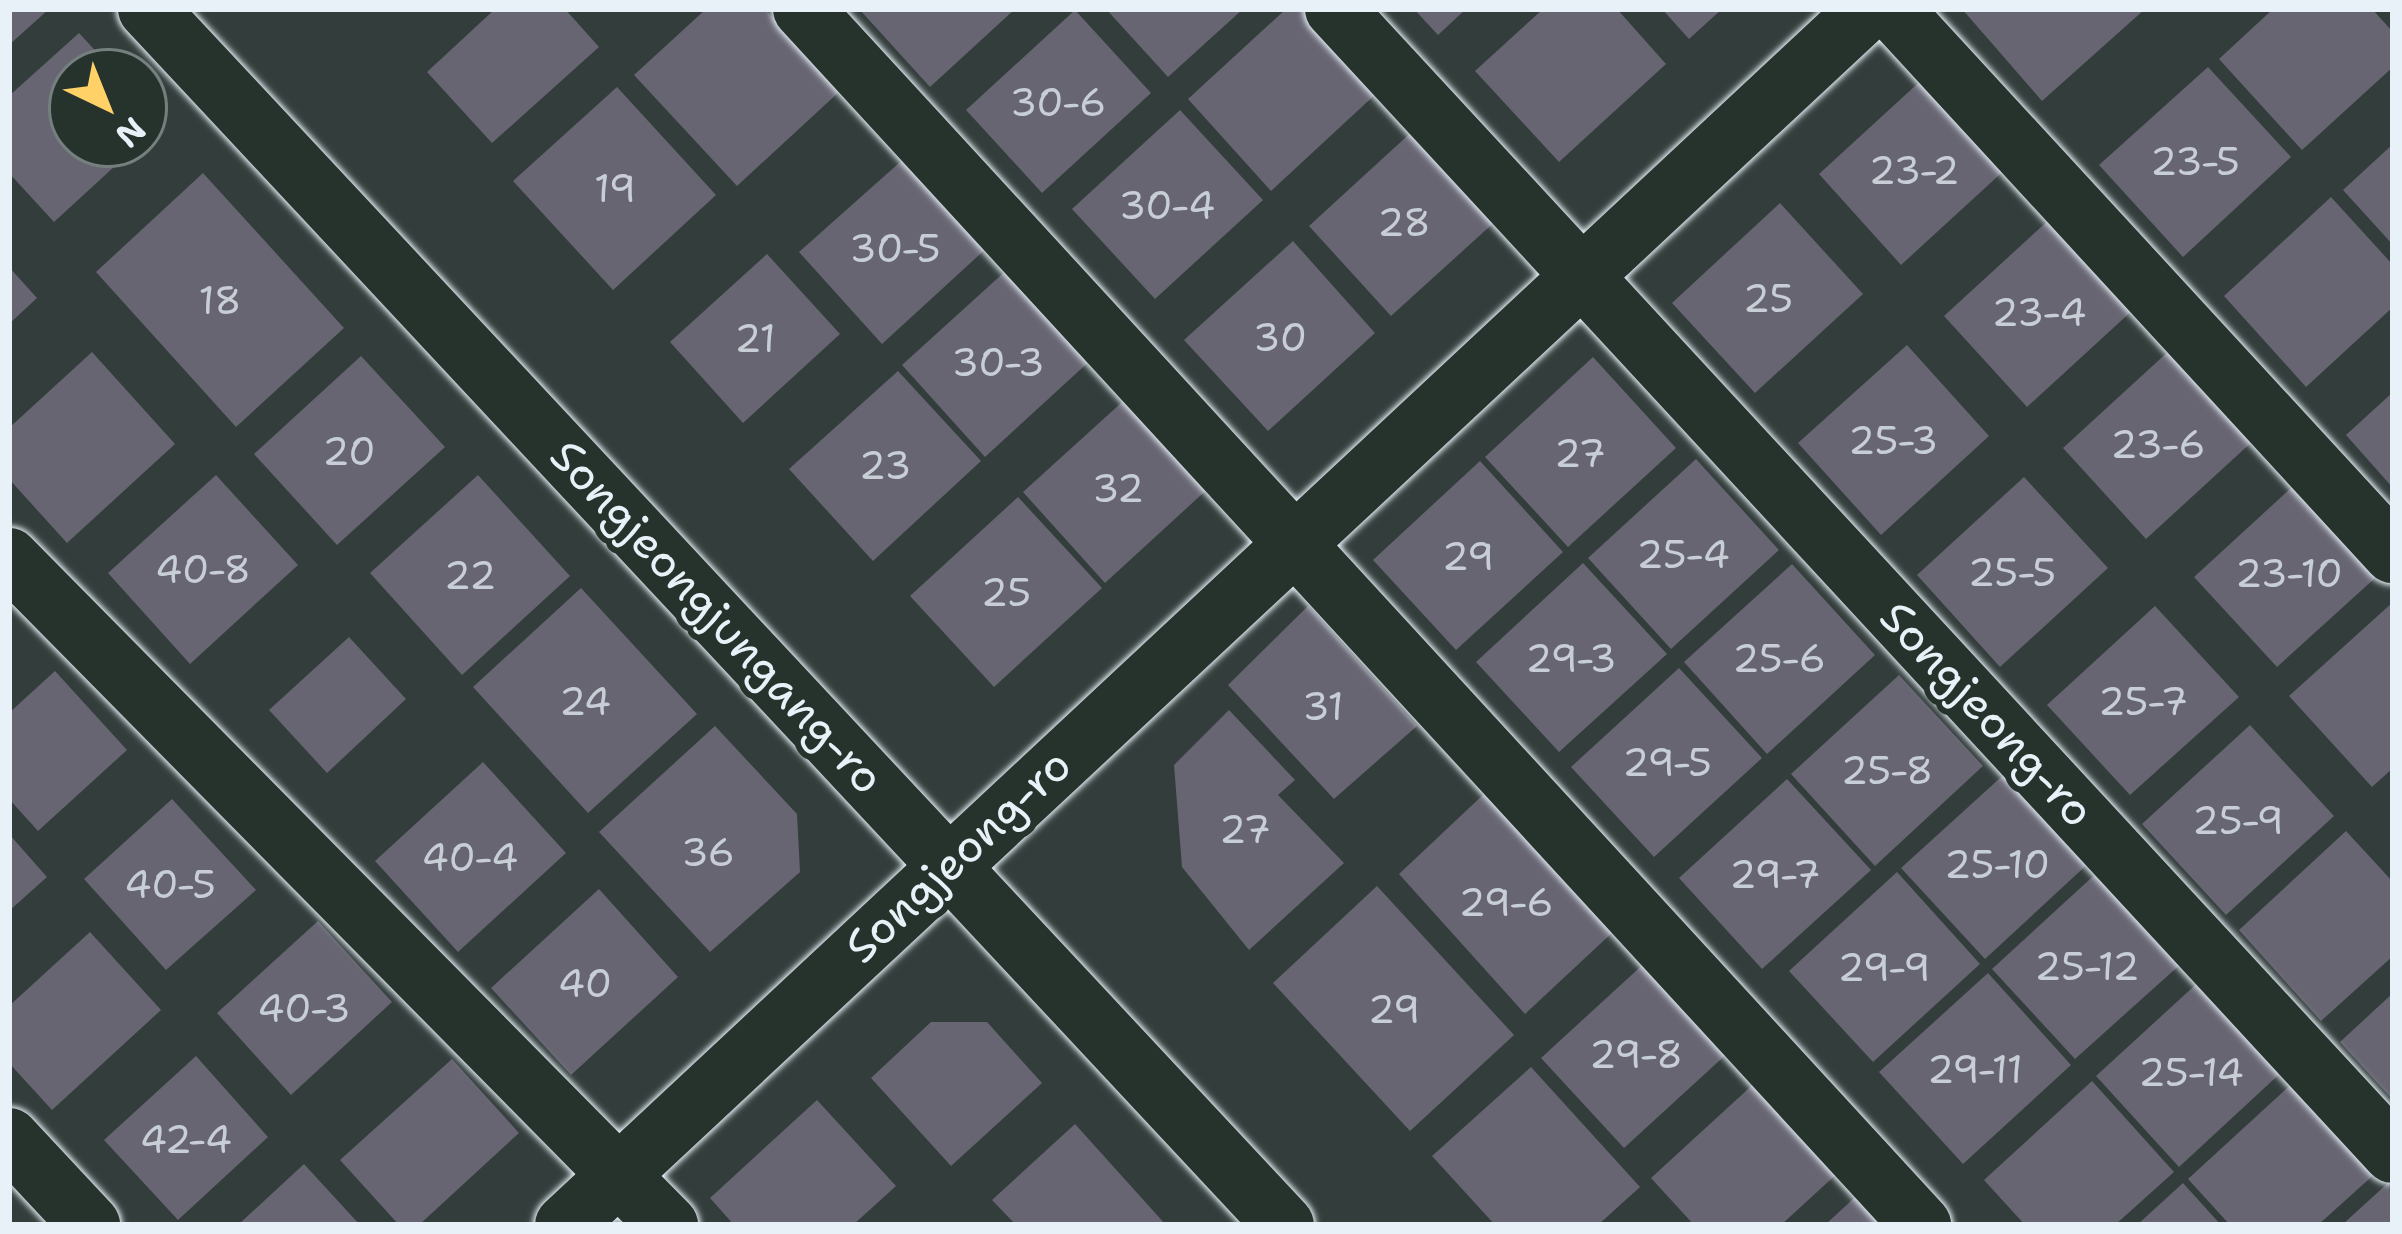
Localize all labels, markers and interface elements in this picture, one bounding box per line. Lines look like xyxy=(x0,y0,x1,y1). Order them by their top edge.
north arrow xyxy=(48,48,168,168)
house number: 30-6 xyxy=(1010,79,1106,125)
text: N xyxy=(106,107,156,158)
house number: 23-5 xyxy=(2150,138,2240,184)
house number: 23-2 xyxy=(1869,147,1959,193)
house number: 19 xyxy=(594,165,636,211)
house number: 30-4 xyxy=(1119,182,1215,228)
house number: 28 xyxy=(1377,199,1431,245)
house number: 30-5 xyxy=(849,225,941,271)
house number: 25 xyxy=(1743,275,1793,321)
house number: 18 xyxy=(198,277,242,323)
house number: 23-4 xyxy=(1991,289,2087,335)
house number: 30 xyxy=(1253,314,1307,360)
house number: 21 xyxy=(734,315,776,361)
house number: 30-3 xyxy=(952,339,1044,385)
house number: 25-3 xyxy=(1848,417,1938,463)
house number: 23-6 xyxy=(2110,421,2206,467)
house number: 20 xyxy=(322,428,376,474)
street label: Songjeongjungang-ro xyxy=(539,429,895,805)
house number: 27 xyxy=(1554,430,1606,476)
house number: 23 xyxy=(859,442,911,488)
house number: 32 xyxy=(1092,465,1144,511)
house number: 25-4 xyxy=(1636,531,1730,577)
house number: 29 xyxy=(1442,533,1494,579)
house number: 40-8 xyxy=(155,546,251,592)
house number: 25-5 xyxy=(1968,549,2056,595)
house number: 23-10 xyxy=(2235,550,2343,596)
house number: 22 xyxy=(444,552,496,598)
house number: 25 xyxy=(981,569,1031,615)
street label: Songjeong-ro xyxy=(1869,590,2105,838)
house number: 29-3 xyxy=(1525,635,1617,681)
house number: 25-6 xyxy=(1732,635,1826,681)
house number: 24 xyxy=(559,678,611,724)
house number: 25-7 xyxy=(2098,678,2188,724)
house number: 31 xyxy=(1302,683,1344,729)
street label: Songjeong-ro xyxy=(834,738,1082,974)
house number: 29-5 xyxy=(1622,739,1712,785)
house number: 25-8 xyxy=(1841,747,1933,793)
house number: 25-9 xyxy=(2192,797,2284,843)
house number: 27 xyxy=(1219,806,1271,852)
house number: 36 xyxy=(681,829,735,875)
house number: 40-4 xyxy=(422,834,518,880)
house number: 25-10 xyxy=(1944,841,2050,887)
house number: 29-7 xyxy=(1729,851,1821,897)
house number: 40-5 xyxy=(124,861,216,907)
house number: 29-6 xyxy=(1459,879,1553,925)
house number: 25-12 xyxy=(2034,943,2140,989)
house number: 29-9 xyxy=(1837,944,1931,990)
house number: 40 xyxy=(558,960,612,1006)
house number: 40-3 xyxy=(257,985,351,1031)
house number: 29 xyxy=(1368,986,1420,1032)
house number: 29-8 xyxy=(1589,1031,1683,1077)
house number: 29-11 xyxy=(1927,1046,2023,1092)
house number: 25-14 xyxy=(2138,1049,2244,1095)
house number: 42-4 xyxy=(140,1116,232,1162)

